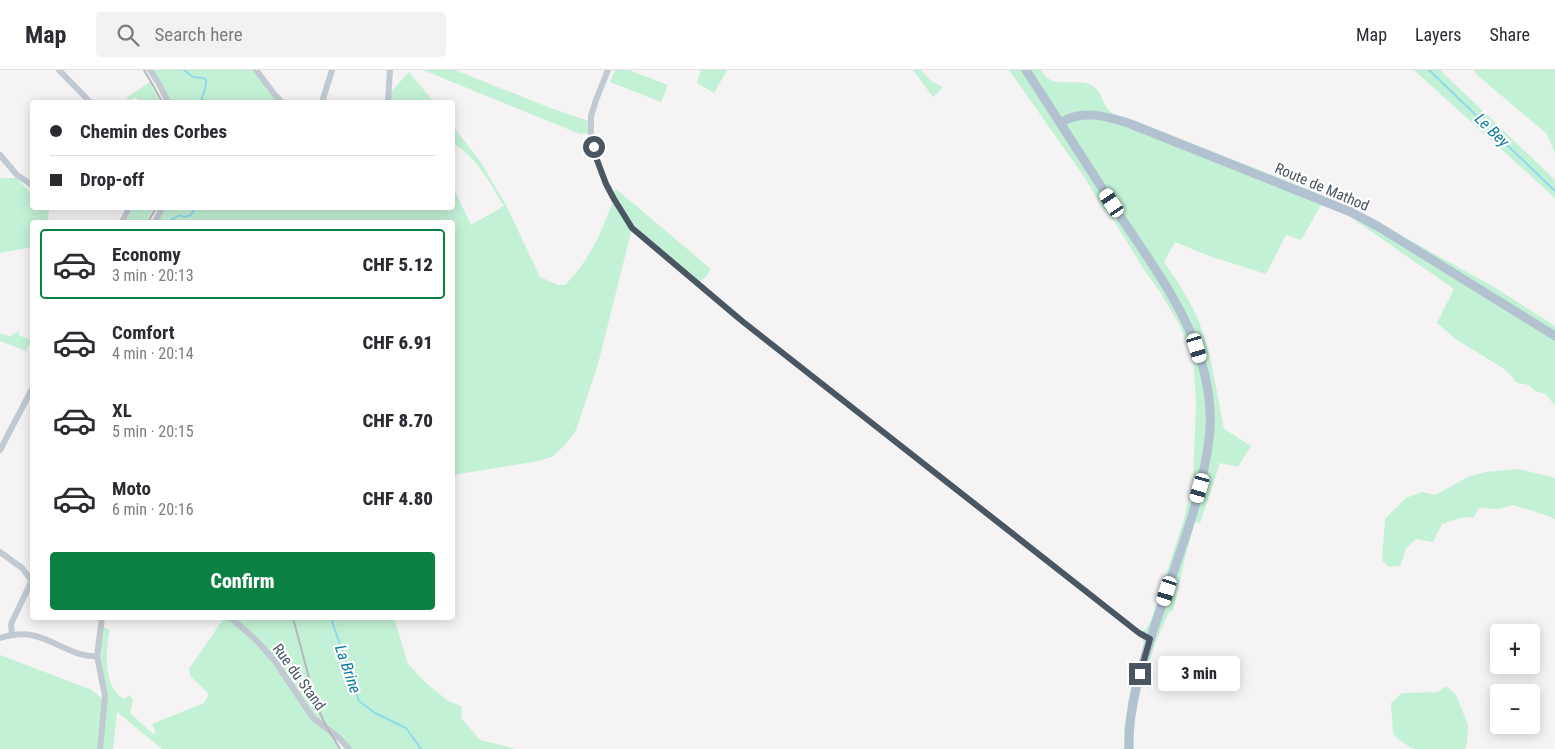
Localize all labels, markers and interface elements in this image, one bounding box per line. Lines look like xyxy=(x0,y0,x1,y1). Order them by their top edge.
search box xyxy=(96,12,446,57)
text: Map xyxy=(25,21,66,49)
icon: search xyxy=(114,21,142,49)
text: Search here xyxy=(154,23,243,46)
text: Map xyxy=(1356,24,1387,45)
text: Layers xyxy=(1415,24,1462,45)
text: Share xyxy=(1490,24,1530,45)
water label: Le Bey xyxy=(1471,109,1514,151)
text: Chemin des Corbes xyxy=(80,120,227,143)
route start xyxy=(583,136,605,158)
street label: Route de Mathod xyxy=(1272,159,1372,215)
text: Drop-off xyxy=(80,168,144,191)
car xyxy=(1097,186,1126,220)
icon: car xyxy=(52,242,97,287)
text: Economy xyxy=(112,243,181,266)
text: CHF 5.12 xyxy=(362,253,433,276)
text: 3 min · 20:13 xyxy=(112,266,194,285)
icon: car xyxy=(52,320,97,365)
text: Comfort xyxy=(112,321,175,344)
text: CHF 6.91 xyxy=(362,331,433,354)
car xyxy=(1185,331,1208,365)
text: 4 min · 20:14 xyxy=(112,344,194,363)
icon: car xyxy=(52,398,97,443)
text: XL xyxy=(112,399,132,422)
text: CHF 8.70 xyxy=(362,409,433,432)
text: 5 min · 20:15 xyxy=(112,422,194,441)
car xyxy=(1188,472,1211,504)
icon: car xyxy=(52,476,97,521)
text: Moto xyxy=(112,477,151,500)
text: CHF 4.80 xyxy=(362,487,433,510)
text: 6 min · 20:16 xyxy=(112,500,194,519)
button: Confirm xyxy=(50,552,435,610)
car xyxy=(1155,574,1178,608)
map controls xyxy=(1490,624,1540,734)
button: + xyxy=(1490,624,1540,674)
street label: Rue du Stand xyxy=(269,640,329,714)
water label: La Brine xyxy=(331,642,365,696)
callout: 3 min xyxy=(1158,656,1240,692)
route end xyxy=(1129,663,1151,685)
text: 3 min xyxy=(1181,664,1217,683)
button: − xyxy=(1490,684,1540,734)

